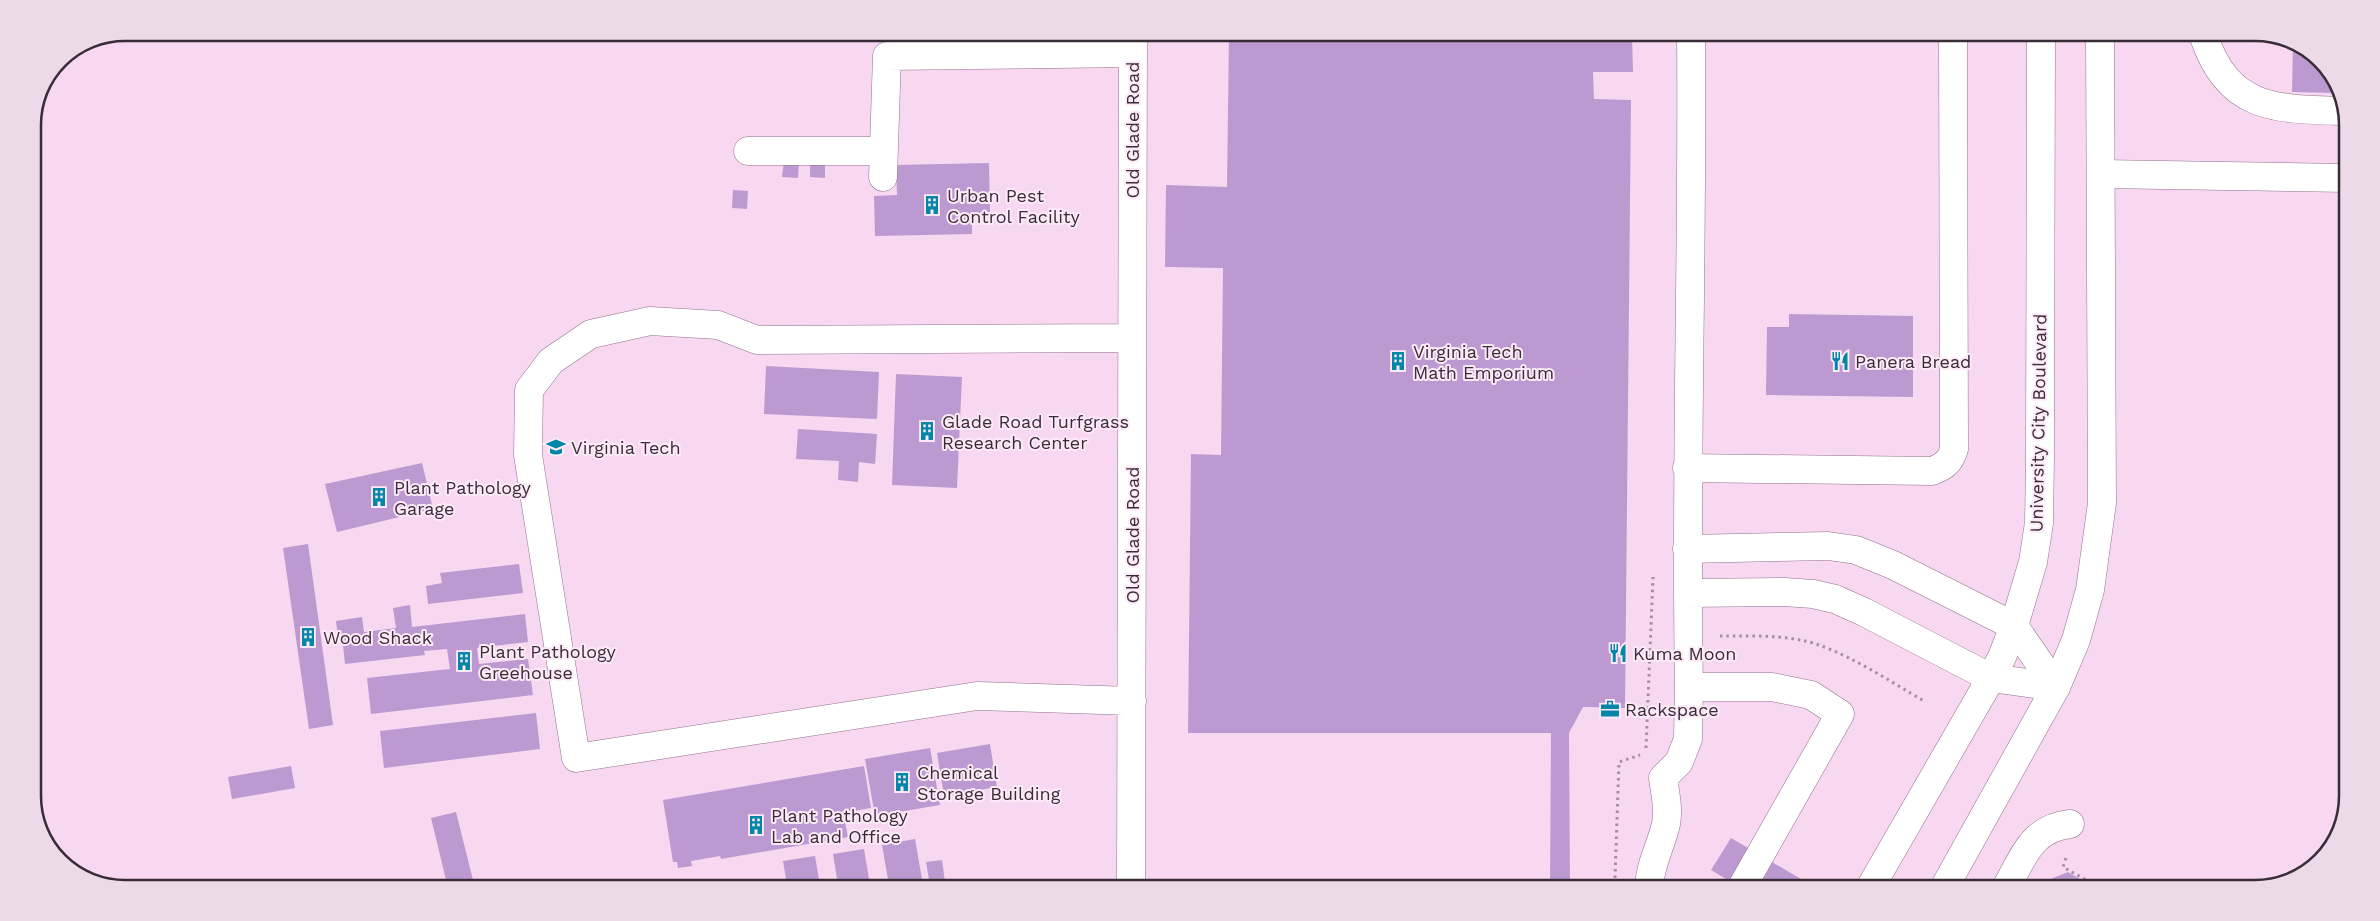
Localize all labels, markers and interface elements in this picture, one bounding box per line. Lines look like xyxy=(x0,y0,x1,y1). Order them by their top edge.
street label: Old Glade Road xyxy=(1122,62,1143,198)
place label: Urban Pest Control Facility xyxy=(947,185,1081,227)
building icon: Urban Pest Control Facility xyxy=(921,194,943,216)
street label: University City Boulevard xyxy=(2026,313,2050,533)
place label: Virginia Tech Math Emporium xyxy=(1413,341,1554,383)
building icon: Virginia Tech Math Emporium xyxy=(1387,350,1409,372)
restaurant icon: Panera Bread xyxy=(1829,350,1851,372)
place label: Panera Bread xyxy=(1855,351,1971,372)
place label: Glade Road Turfgrass Research Center xyxy=(942,411,1129,453)
building icon: Glade Road Turfgrass Research Center xyxy=(916,420,938,442)
school or university icon: Virginia Tech xyxy=(545,436,567,458)
place label: Virginia Tech xyxy=(571,437,681,458)
street label: Old Glade Road xyxy=(1122,467,1143,603)
place label: Plant Pathology Garage xyxy=(394,477,532,519)
building icon: Plant Pathology Garage xyxy=(368,486,390,508)
building icon: Wood Shack xyxy=(297,626,319,648)
place label: Wood Shack xyxy=(323,627,432,648)
place label: Plant Pathology Greehouse xyxy=(479,641,617,683)
restaurant icon: Kuma Moon xyxy=(1607,642,1629,664)
place label: Kuma Moon xyxy=(1633,643,1737,664)
building icon: Plant Pathology Greehouse xyxy=(453,650,475,672)
office icon: Rackspace xyxy=(1599,698,1621,720)
place label: Rackspace xyxy=(1625,699,1719,720)
place label: Chemical Storage Building xyxy=(917,762,1061,804)
building icon: Chemical Storage Building xyxy=(891,771,913,793)
place label: Plant Pathology Lab and Office xyxy=(771,805,909,847)
building icon: Plant Pathology Lab and Office xyxy=(745,814,767,836)

